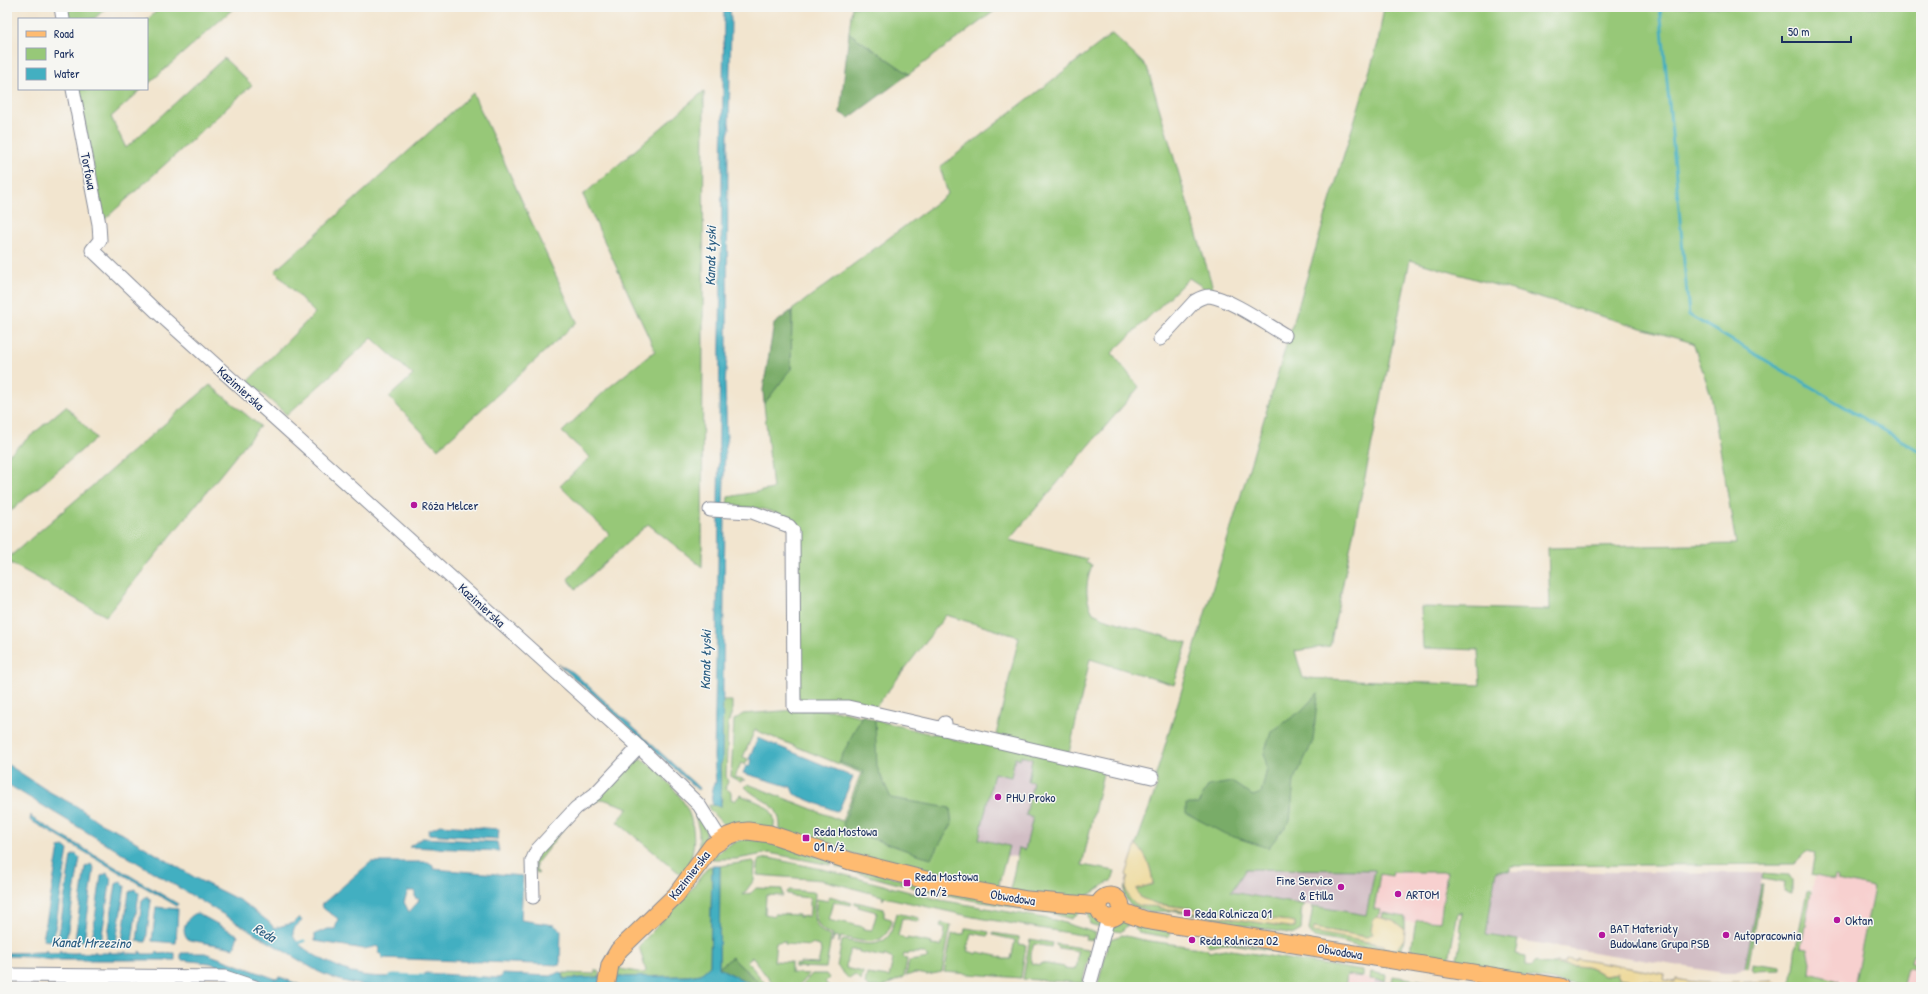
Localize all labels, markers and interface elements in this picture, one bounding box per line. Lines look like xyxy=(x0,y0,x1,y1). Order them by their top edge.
legend xyxy=(18,18,148,90)
scale bar xyxy=(1782,18,1851,44)
text: 50 m xyxy=(1788,23,1809,40)
text: Road xyxy=(54,25,74,42)
text: Park xyxy=(54,45,74,62)
text: Water xyxy=(54,65,80,82)
street label: Torfowa xyxy=(77,151,101,191)
water label: Kanał Łyski xyxy=(700,224,721,286)
street label: Kazimierska xyxy=(213,362,269,414)
place label: Róża Melcer xyxy=(422,496,478,514)
marker: Róża Melcer xyxy=(409,500,419,510)
street label: Kazimierska xyxy=(454,579,510,631)
water label: Kanał Łyski xyxy=(695,628,716,690)
place label: PHU Proko xyxy=(1006,788,1056,806)
marker: PHU Proko xyxy=(993,792,1003,802)
place label: Reda Mostowa 01 n/ż xyxy=(814,822,877,855)
marker: Reda Mostowa 01 n/ż xyxy=(801,833,811,843)
street label: Kazimierska xyxy=(664,847,714,903)
place label: Reda Mostowa 02 n/ż xyxy=(915,867,978,900)
place label: Fine Service & Etilla xyxy=(1276,871,1333,904)
marker: Reda Mostowa 02 n/ż xyxy=(902,878,912,888)
marker: Fine Service & Etilla xyxy=(1336,882,1346,892)
street label: Obwodowa xyxy=(989,885,1037,909)
place label: ARTOM xyxy=(1406,885,1440,903)
marker: ARTOM xyxy=(1393,889,1403,899)
place label: Reda Rolnicza 01 xyxy=(1195,904,1272,922)
marker: Reda Rolnicza 01 xyxy=(1182,908,1192,918)
place label: Oktan xyxy=(1845,911,1873,929)
marker: Oktan xyxy=(1832,915,1842,925)
water label: Reda xyxy=(250,918,281,947)
place label: BAT Materiały Budowlane Grupa PSB xyxy=(1610,919,1710,952)
place label: Autopracownia xyxy=(1734,926,1801,944)
marker: BAT Materiały Budowlane Grupa PSB xyxy=(1597,930,1607,940)
marker: Autopracownia xyxy=(1721,930,1731,940)
place label: Reda Rolnicza 02 xyxy=(1200,931,1278,949)
water label: Kanał Mrzezino xyxy=(51,932,132,952)
marker: Reda Rolnicza 02 xyxy=(1187,935,1197,945)
street label: Obwodowa xyxy=(1316,939,1364,963)

